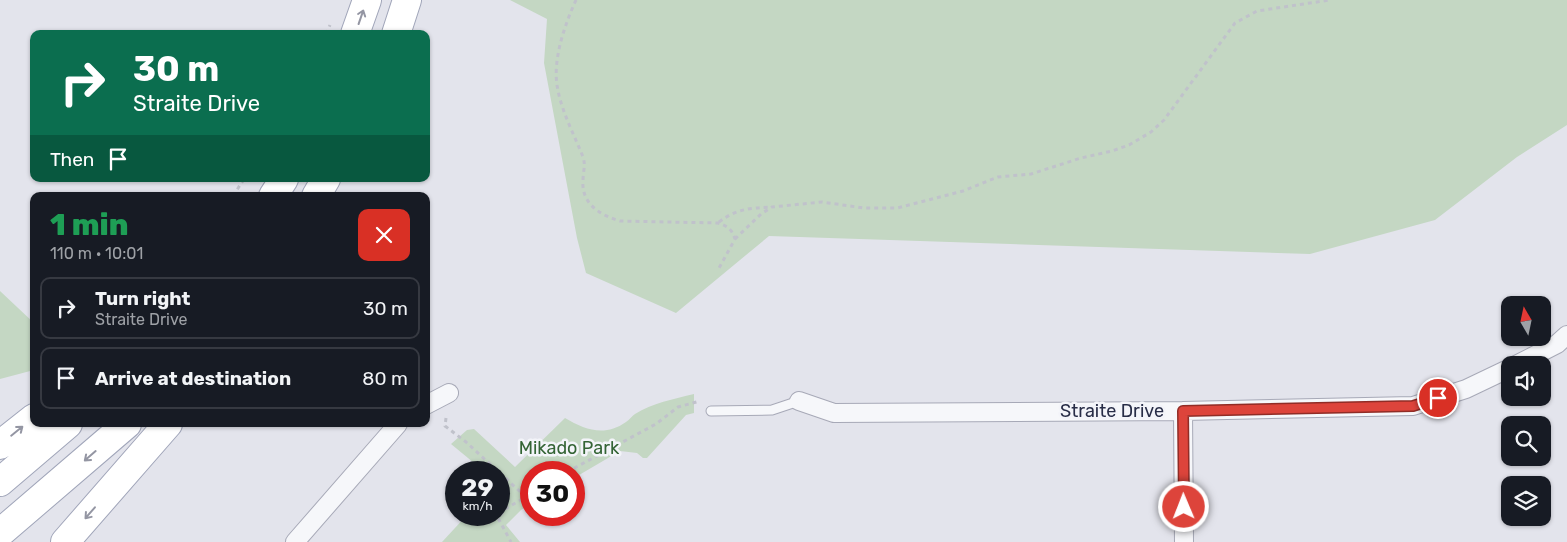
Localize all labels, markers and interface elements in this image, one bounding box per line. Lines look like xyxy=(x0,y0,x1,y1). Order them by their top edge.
one-way arrow xyxy=(357,10,366,25)
text: 30 m xyxy=(133,48,219,90)
icon: right xyxy=(50,50,115,115)
text: Straite Drive xyxy=(133,90,260,117)
icon: arrive xyxy=(104,145,132,173)
text: Then xyxy=(50,148,94,171)
text: 1 min xyxy=(50,207,128,243)
button: close xyxy=(358,209,410,261)
text: 110 m · 10:01 xyxy=(50,244,143,263)
text: Turn right xyxy=(95,287,190,310)
icon: right xyxy=(52,294,80,322)
north arrow xyxy=(1501,296,1551,346)
map controls xyxy=(1501,296,1551,526)
text: 30 m xyxy=(363,297,408,320)
text: Straite Drive xyxy=(95,310,188,329)
button: sound xyxy=(1501,356,1551,406)
icon: arrive xyxy=(52,364,80,392)
text: Arrive at destination xyxy=(95,367,291,390)
text: 80 m xyxy=(362,367,408,390)
pin xyxy=(1417,377,1459,419)
icon: arrive xyxy=(1424,384,1452,412)
street label: Straite Drive xyxy=(1060,400,1164,422)
button: search xyxy=(1501,416,1551,466)
one-way arrow xyxy=(10,426,23,437)
park label: Mikado Park xyxy=(519,437,620,459)
one-way arrow xyxy=(84,450,97,461)
speed limit sign: 30 xyxy=(520,461,585,526)
text: 29 xyxy=(461,473,494,502)
button: layers xyxy=(1501,476,1551,526)
position arrow xyxy=(1157,480,1209,532)
text: km/h xyxy=(463,499,492,513)
one-way arrow xyxy=(84,507,95,520)

